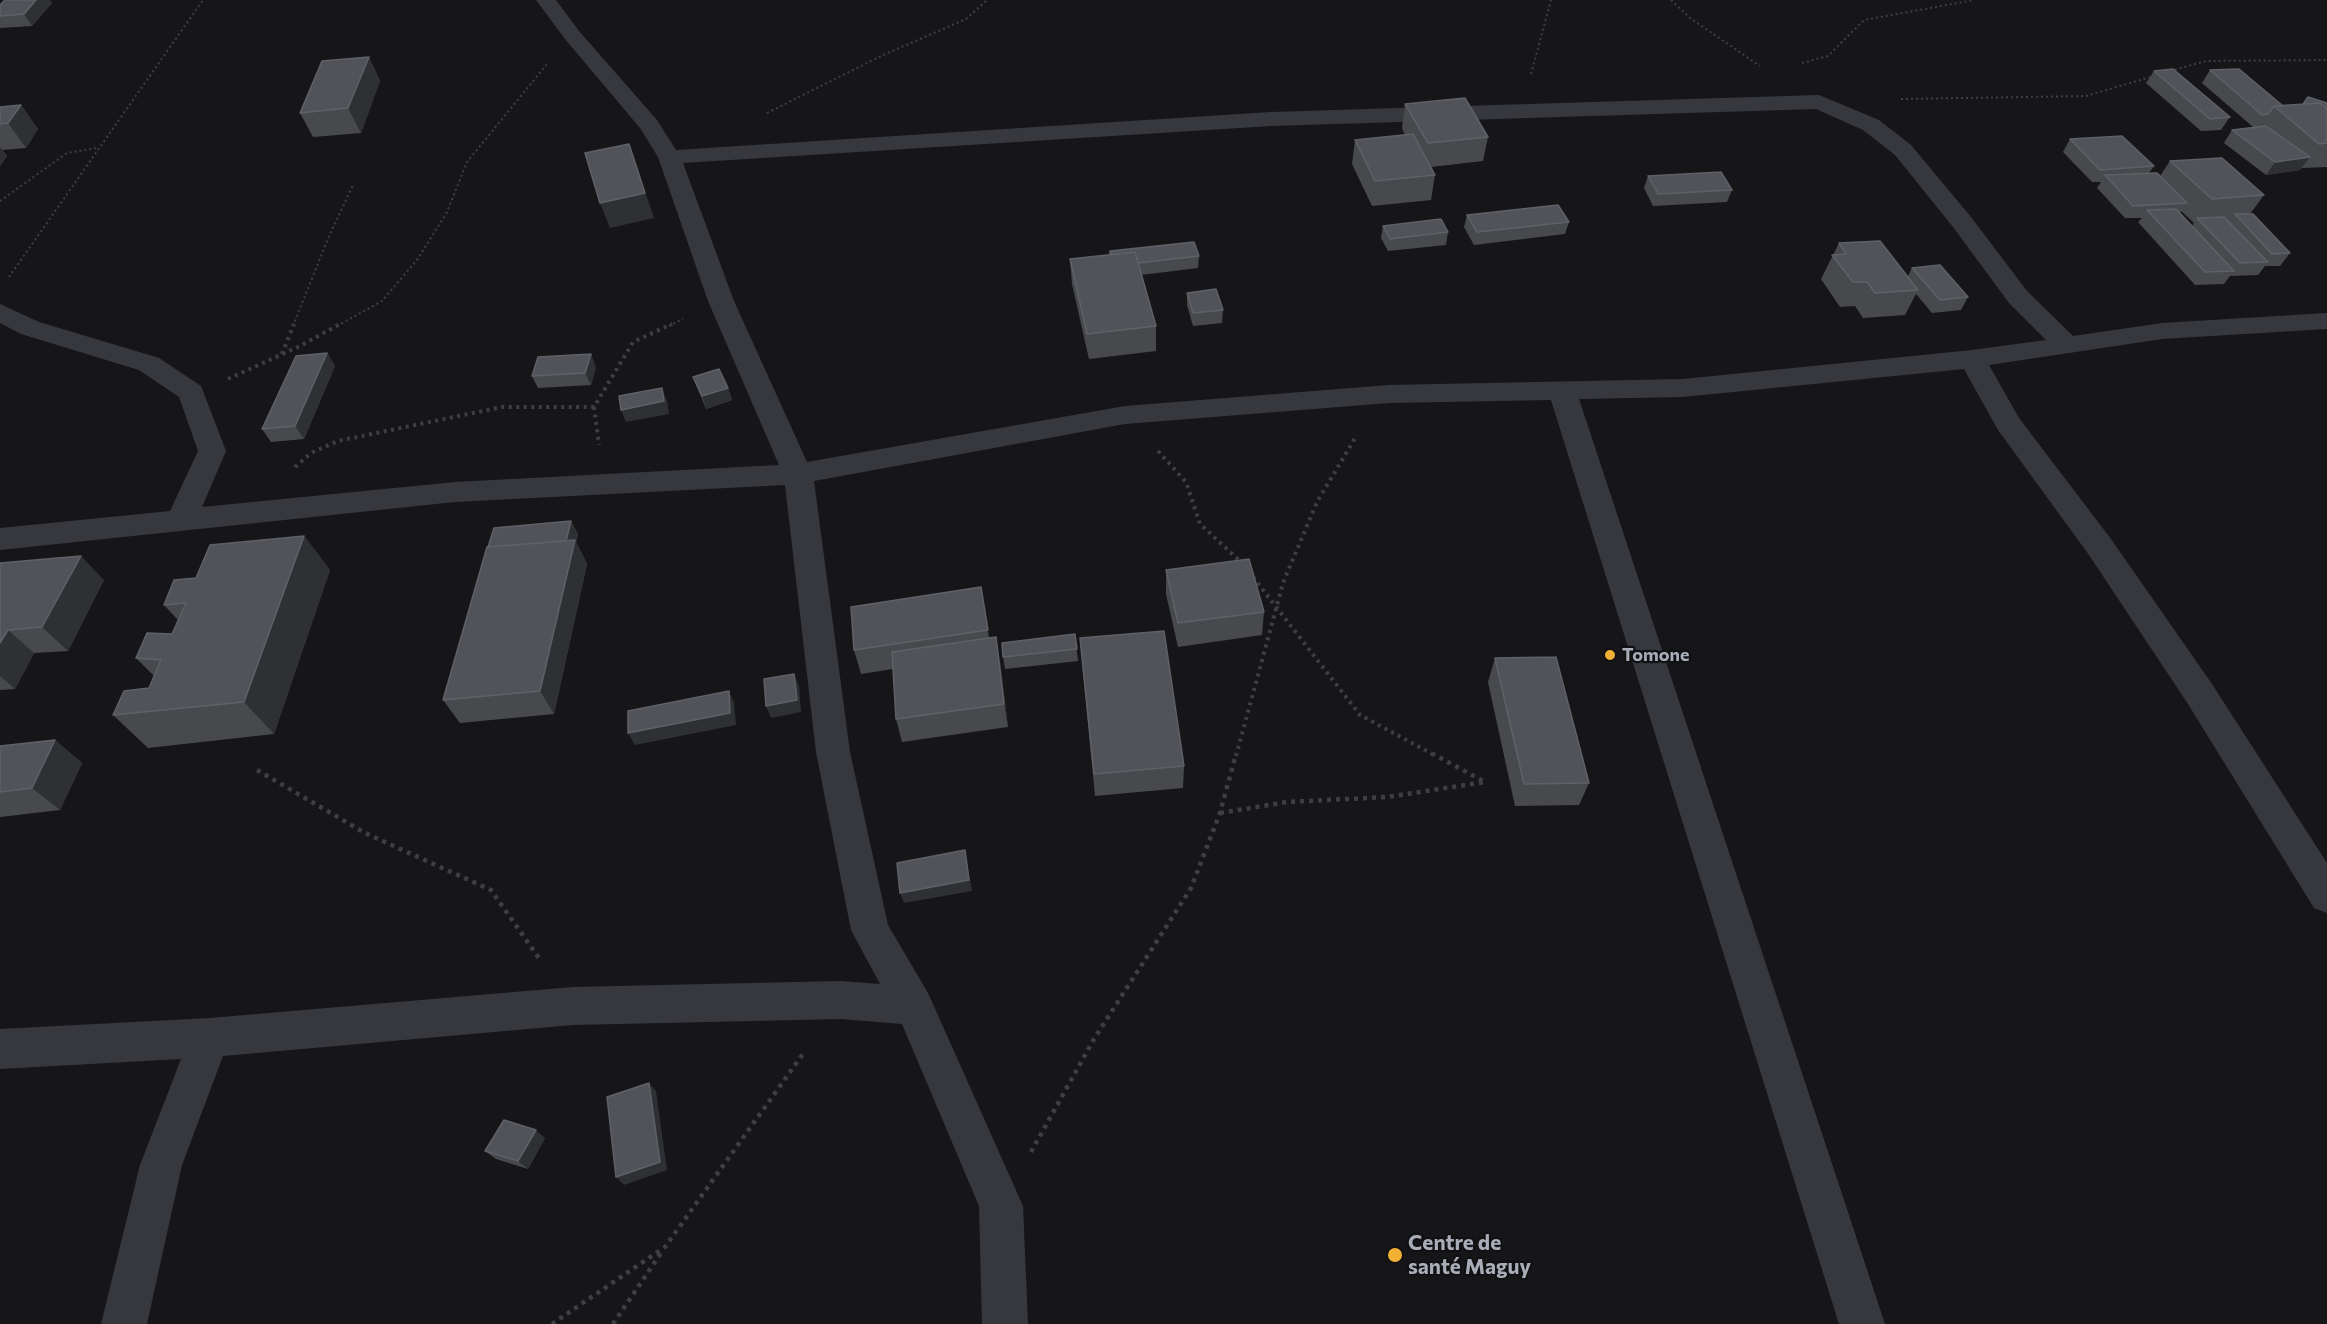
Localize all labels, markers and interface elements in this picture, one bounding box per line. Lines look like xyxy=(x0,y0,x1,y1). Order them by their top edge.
place label: Tomone xyxy=(1622,644,1689,666)
marker: Tomone xyxy=(1603,648,1617,662)
place label: Centre de santé Maguy xyxy=(1408,1230,1531,1280)
marker: Centre de santé Maguy xyxy=(1386,1246,1404,1264)

